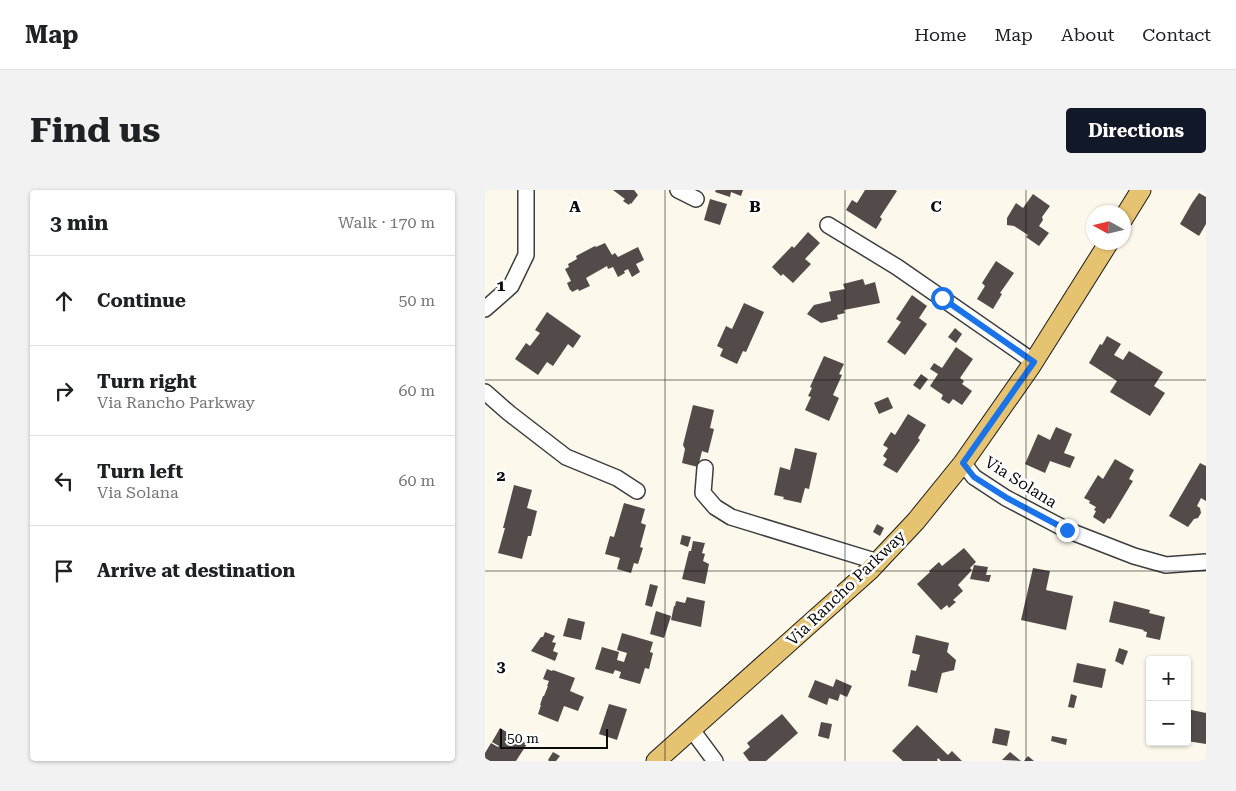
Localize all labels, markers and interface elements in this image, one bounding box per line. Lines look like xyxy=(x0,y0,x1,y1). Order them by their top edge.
text: Map xyxy=(25,21,79,49)
text: Home xyxy=(914,24,966,45)
text: Map xyxy=(994,24,1033,45)
text: About xyxy=(1061,24,1114,45)
text: Contact xyxy=(1142,24,1211,45)
button: Directions xyxy=(1066,108,1206,153)
text: Find us xyxy=(30,110,160,151)
text: A xyxy=(569,197,581,216)
text: B xyxy=(749,197,761,216)
text: C xyxy=(930,197,942,216)
north arrow xyxy=(1086,205,1131,250)
text: 3 min xyxy=(50,211,108,235)
text: Walk · 170 m xyxy=(338,213,435,232)
text: 1 xyxy=(497,276,506,295)
icon: ahead xyxy=(50,287,78,315)
route start xyxy=(931,287,954,310)
text: Continue xyxy=(97,289,186,312)
text: 50 m xyxy=(398,291,435,310)
text: Turn right xyxy=(97,370,197,393)
icon: right xyxy=(50,377,78,405)
text: 60 m xyxy=(398,381,435,400)
text: Via Rancho Parkway xyxy=(97,393,255,412)
street label: Via Solana xyxy=(981,452,1061,512)
text: Turn left xyxy=(97,460,183,483)
text: 2 xyxy=(497,466,506,485)
icon: left xyxy=(50,467,78,495)
text: 60 m xyxy=(398,471,435,490)
text: Via Solana xyxy=(97,483,179,502)
route end xyxy=(1056,519,1079,542)
street label: Via Rancho Parkway xyxy=(783,526,910,650)
icon: arrive xyxy=(50,557,78,585)
text: Arrive at destination xyxy=(97,559,295,582)
map controls xyxy=(1146,656,1191,746)
button: + xyxy=(1146,656,1191,701)
text: 3 xyxy=(497,657,506,676)
button: − xyxy=(1146,701,1191,746)
scale bar xyxy=(500,726,607,749)
text: 50 m xyxy=(507,730,539,746)

